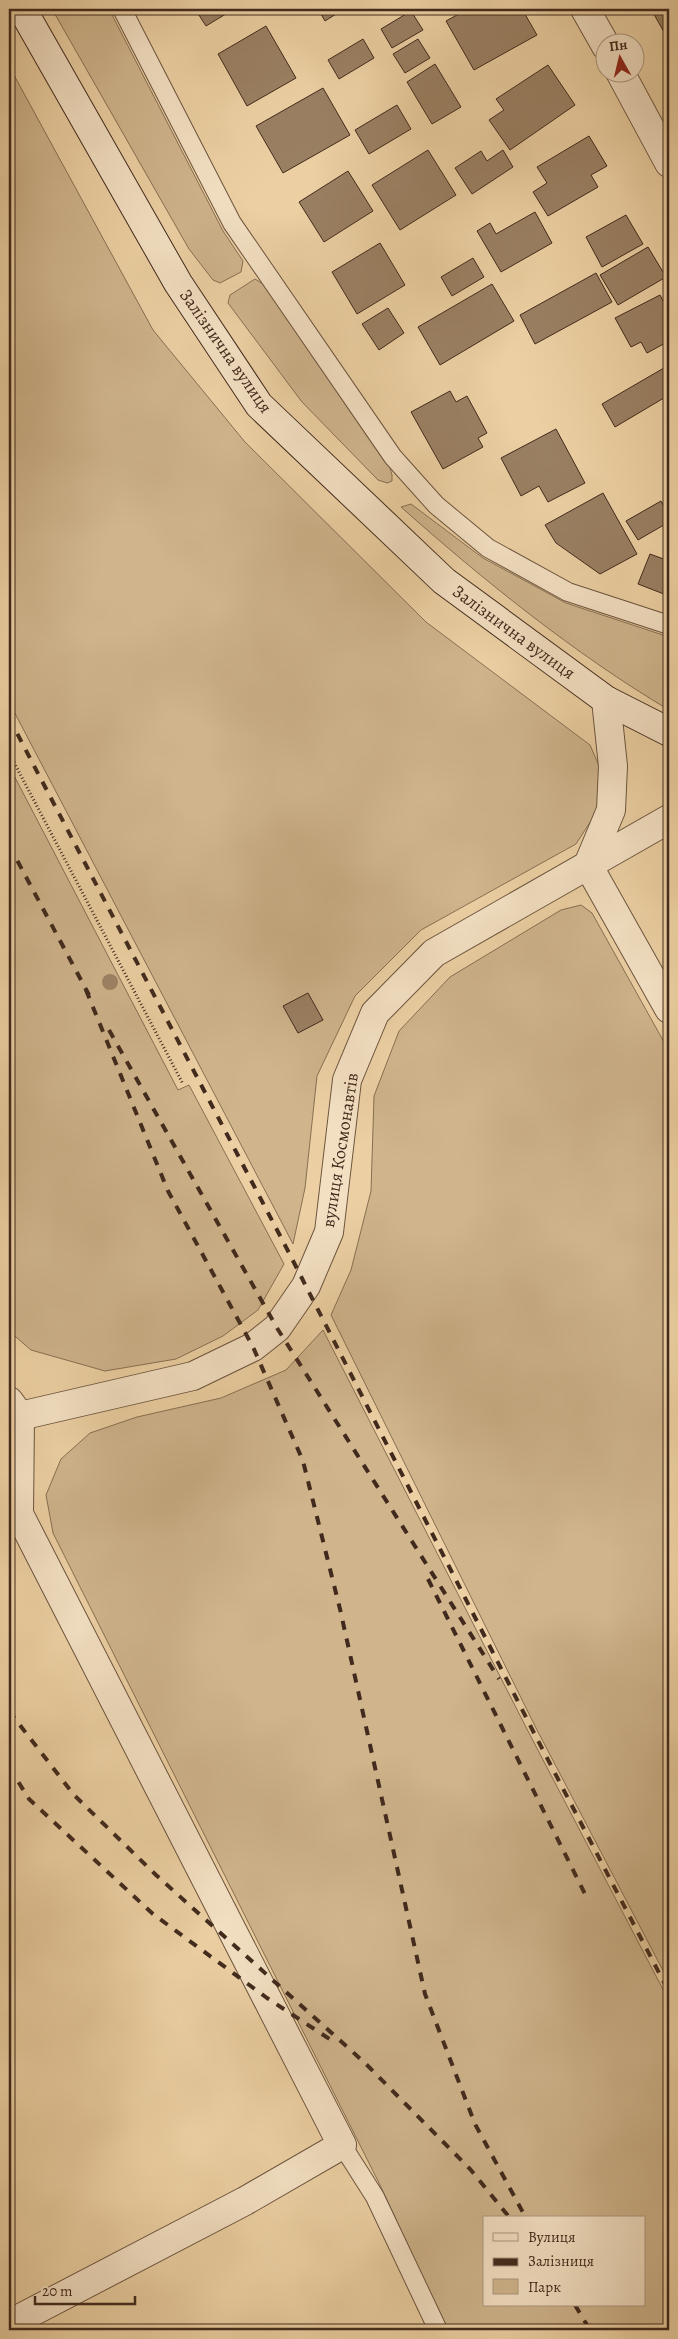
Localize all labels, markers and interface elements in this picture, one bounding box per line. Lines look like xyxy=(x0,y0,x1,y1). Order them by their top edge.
north arrow xyxy=(596,32,646,82)
text: Пн xyxy=(608,35,629,56)
street label: Залізнична вулиця xyxy=(174,284,278,418)
street label: Залізнична вулиця xyxy=(448,579,580,685)
street label: вулиця Космонавтів xyxy=(316,1071,364,1229)
legend xyxy=(483,2216,646,2306)
text: Вулиця xyxy=(528,2227,575,2247)
text: Залізниця xyxy=(528,2251,594,2271)
scale bar xyxy=(35,2274,135,2306)
text: Парк xyxy=(528,2277,561,2297)
text: 20 m xyxy=(42,2281,73,2301)

